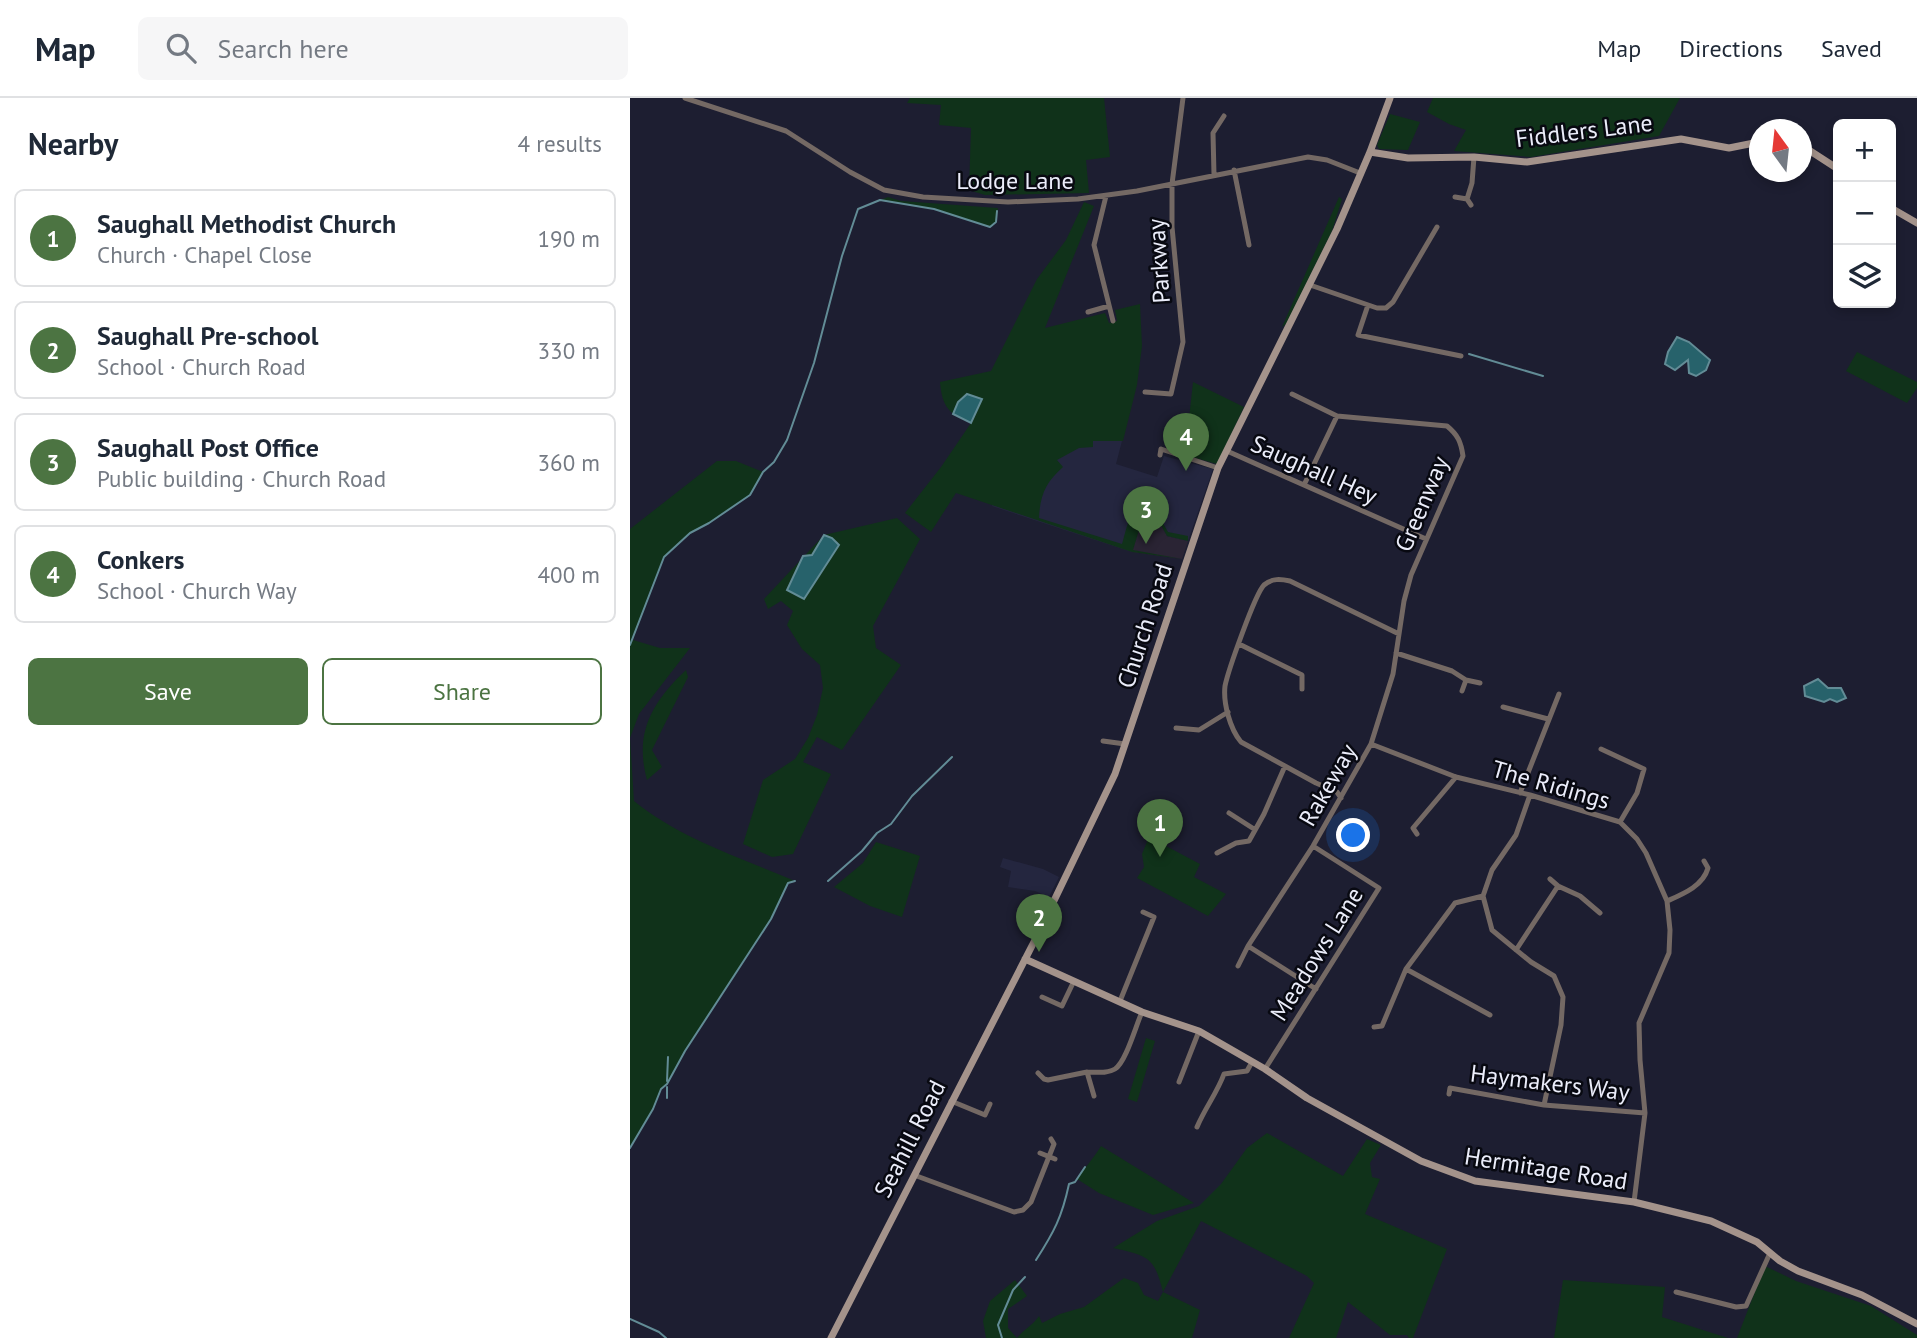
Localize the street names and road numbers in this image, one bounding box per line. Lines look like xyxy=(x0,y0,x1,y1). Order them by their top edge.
street label: Fiddlers Lane xyxy=(1514,107,1654,154)
street label: Lodge Lane xyxy=(956,165,1074,196)
street label: Parkway xyxy=(1140,218,1177,304)
street label: Saughall Hey xyxy=(1246,428,1382,511)
street label: Greenway xyxy=(1388,451,1456,556)
street label: Church Road xyxy=(1110,560,1179,692)
street label: Rakeway xyxy=(1292,738,1363,831)
street label: The Ridings xyxy=(1489,753,1614,816)
street label: Meadows Lane xyxy=(1263,881,1370,1026)
street label: Haymakers Way xyxy=(1469,1057,1631,1108)
street label: Seahill Road xyxy=(867,1075,952,1203)
street label: Hermitage Road xyxy=(1462,1140,1630,1197)

